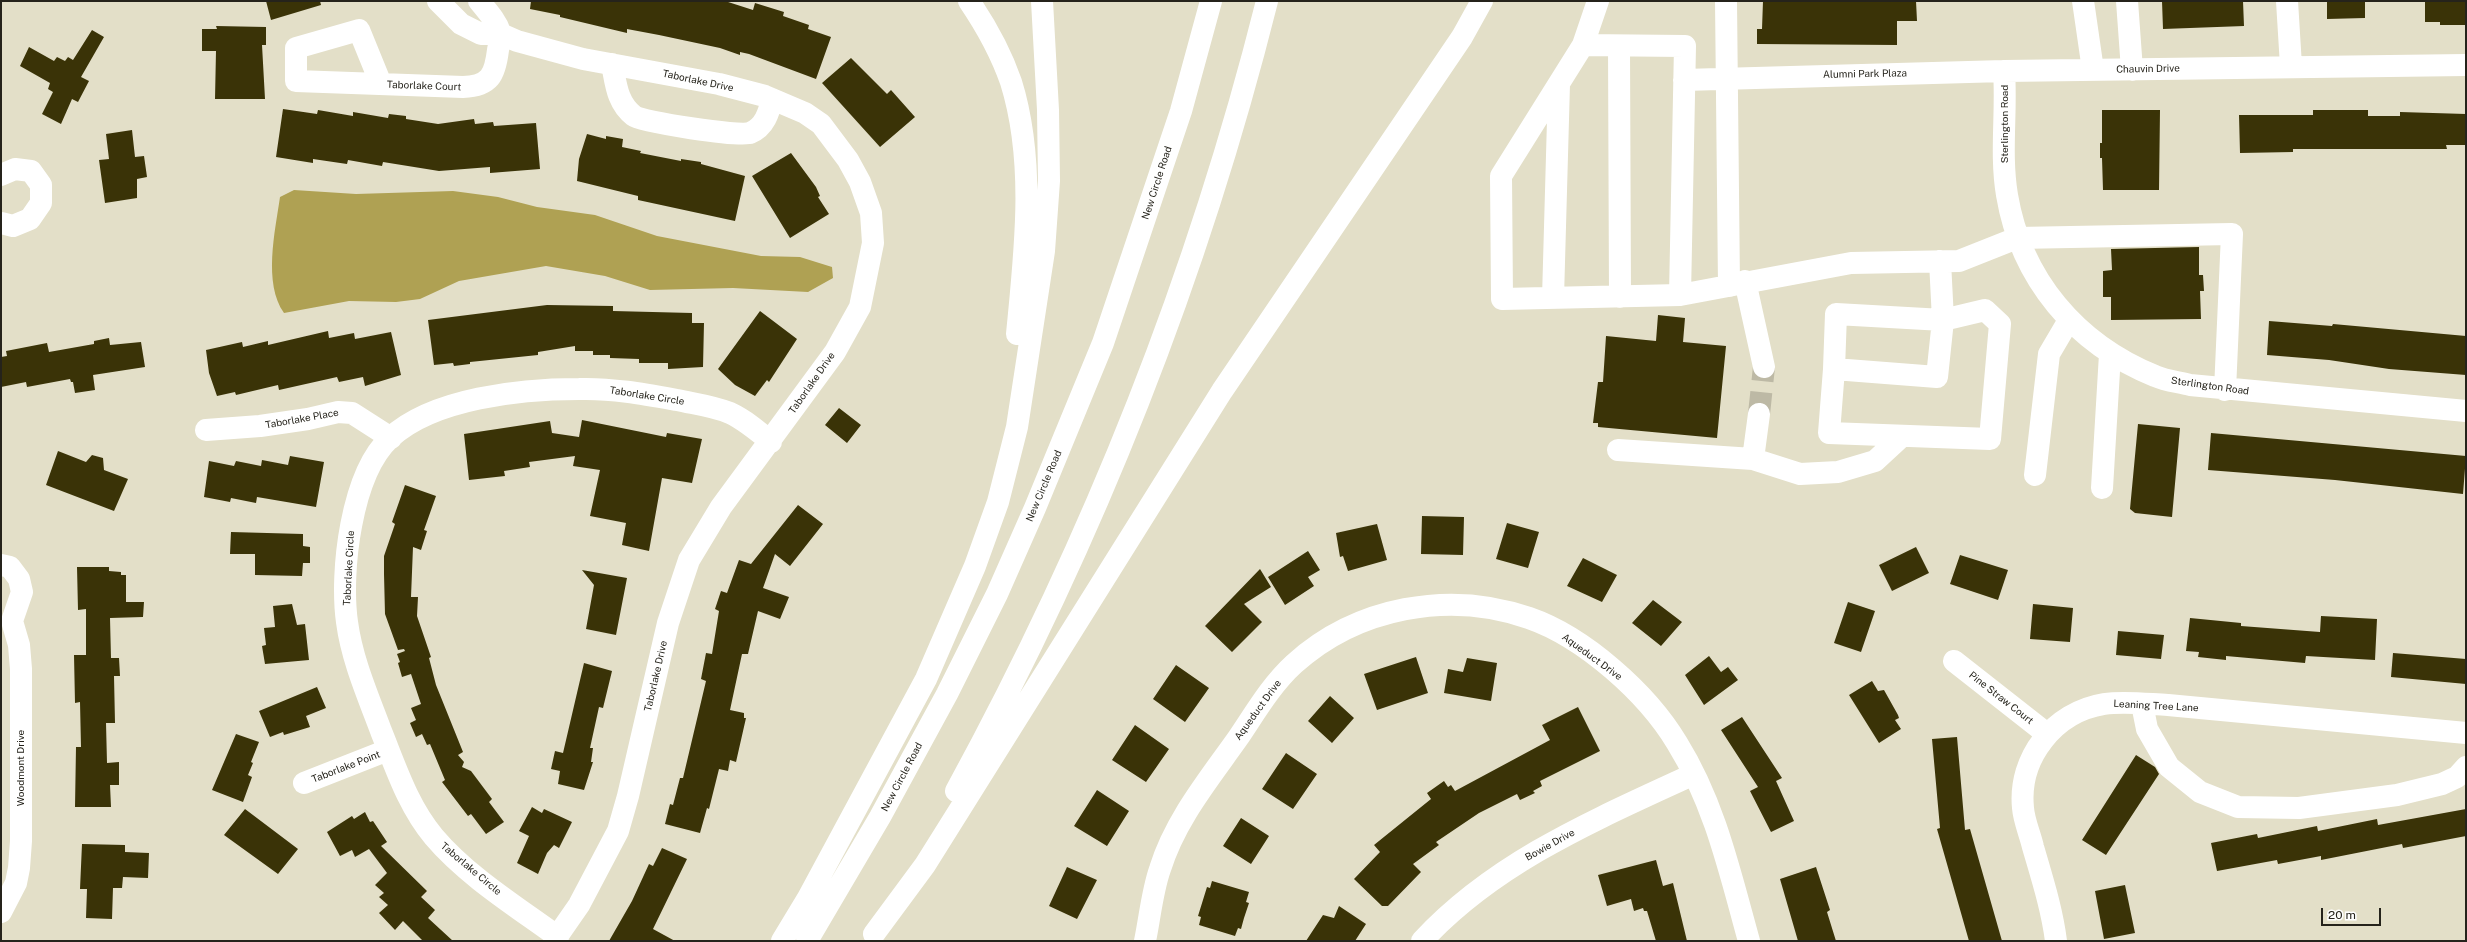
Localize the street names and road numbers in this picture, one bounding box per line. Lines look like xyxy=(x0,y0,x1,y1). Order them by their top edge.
street label: Chauvin Drive xyxy=(2116,62,2180,76)
street label: Alumni Park Plaza xyxy=(1823,67,1907,81)
street label: Taborlake Drive xyxy=(661,68,735,94)
street label: Taborlake Court xyxy=(387,79,461,93)
street label: Sterlington Road xyxy=(1999,85,2011,163)
street label: New Circle Road xyxy=(1139,145,1175,221)
street label: Taborlake Drive xyxy=(786,350,838,416)
street label: Sterlington Road xyxy=(2170,375,2250,397)
street label: Taborlake Circle xyxy=(609,384,685,408)
street label: Taborlake Place xyxy=(264,407,340,431)
street label: New Circle Road xyxy=(1024,448,1064,524)
street label: Taborlake Circle xyxy=(341,530,357,606)
street label: Aqueduct Drive xyxy=(1560,631,1624,683)
street label: Taborlake Drive xyxy=(642,639,670,713)
street label: Pine Straw Court xyxy=(1966,669,2036,727)
street label: Aqueduct Drive xyxy=(1232,678,1284,742)
street label: Leaning Tree Lane xyxy=(2113,698,2199,714)
street label: Woodmont Drive xyxy=(15,730,27,806)
street label: New Circle Road xyxy=(879,740,925,814)
street label: Taborlake Point xyxy=(310,748,382,786)
street label: Bowie Drive xyxy=(1523,827,1577,863)
street label: Taborlake Circle xyxy=(438,840,504,898)

